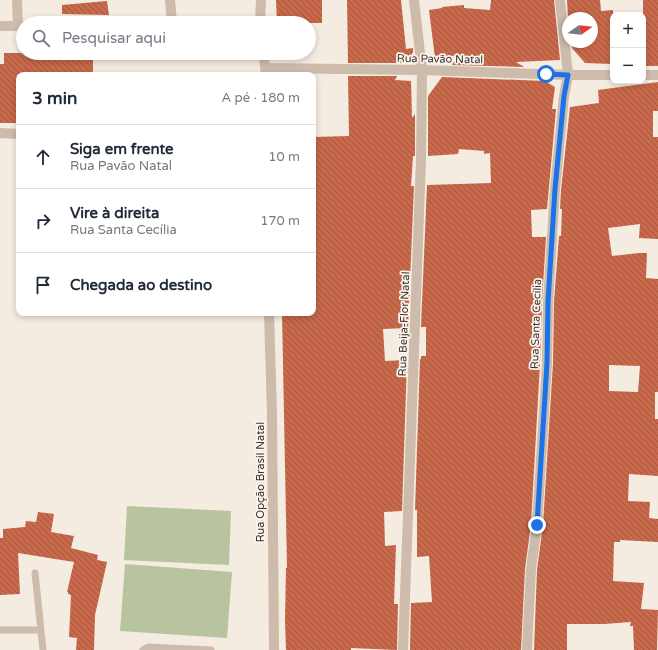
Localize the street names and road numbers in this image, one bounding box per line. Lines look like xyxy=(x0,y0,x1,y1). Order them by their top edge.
street label: Rua Pavão Natal xyxy=(397,52,483,66)
street label: Rua Beija-Flor Natal xyxy=(396,271,412,377)
street label: Rua Santa Cecília xyxy=(528,279,544,369)
street label: Rua Opção Brasil Natal xyxy=(254,422,267,542)

